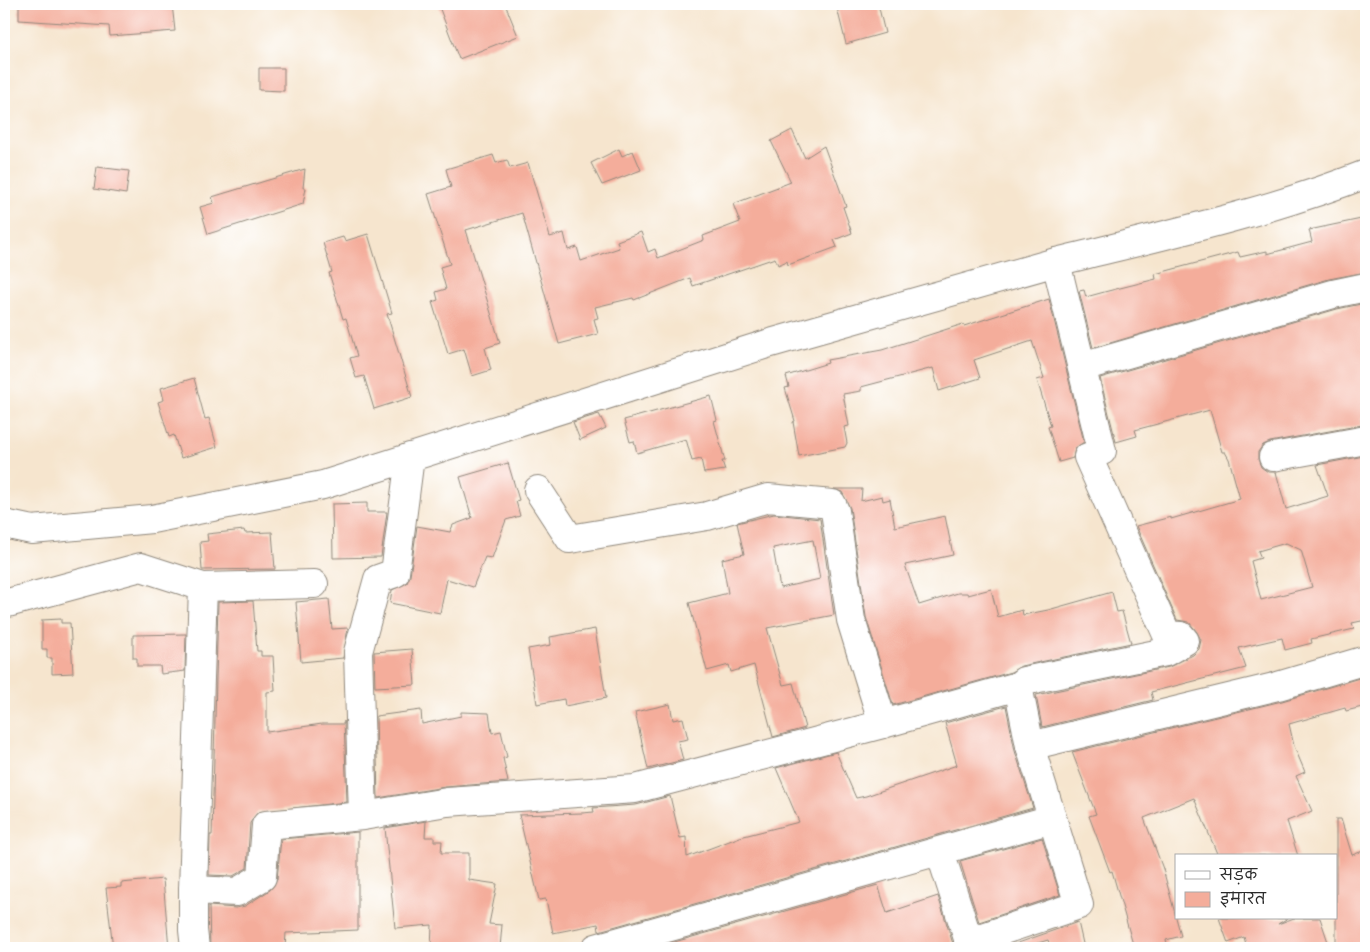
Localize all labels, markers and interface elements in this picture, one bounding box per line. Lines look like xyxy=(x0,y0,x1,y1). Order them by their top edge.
legend xyxy=(1175,854,1338,920)
text: सड़क xyxy=(1219,865,1258,886)
text: इमारत xyxy=(1220,889,1267,910)

